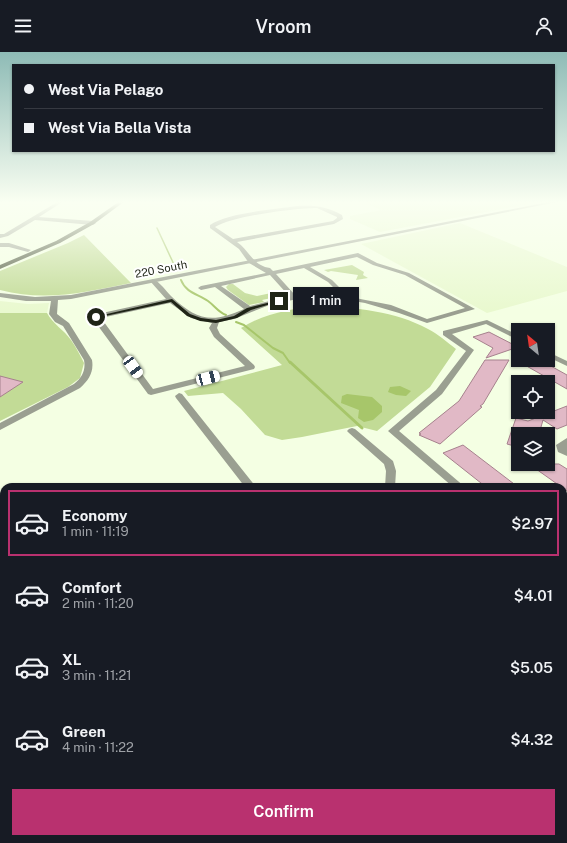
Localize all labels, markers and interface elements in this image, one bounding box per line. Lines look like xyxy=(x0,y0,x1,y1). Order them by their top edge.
icon: menu xyxy=(12,15,34,37)
icon: person xyxy=(533,15,555,37)
text: Vroom xyxy=(256,16,311,37)
text: West Via Pelago xyxy=(48,81,163,98)
text: West Via Bella Vista xyxy=(48,119,191,136)
street label: 220 South xyxy=(134,258,188,280)
callout: 1 min xyxy=(293,287,359,315)
route end xyxy=(270,292,288,310)
text: 1 min xyxy=(311,293,341,308)
route start xyxy=(87,308,105,326)
north arrow xyxy=(511,323,555,367)
map controls xyxy=(511,323,555,471)
car xyxy=(121,354,145,380)
car xyxy=(195,369,221,387)
button: locate xyxy=(511,375,555,419)
button: layers xyxy=(511,427,555,471)
icon: car xyxy=(14,505,50,541)
text: Economy xyxy=(62,507,127,524)
text: $2.97 xyxy=(511,515,553,532)
text: 1 min · 11:19 xyxy=(62,524,129,539)
icon: car xyxy=(14,577,50,613)
text: Comfort xyxy=(62,579,122,596)
text: $4.01 xyxy=(514,587,553,604)
text: 2 min · 11:20 xyxy=(62,596,134,611)
icon: car xyxy=(14,649,50,685)
text: XL xyxy=(62,651,81,668)
text: $5.05 xyxy=(510,659,553,676)
text: 3 min · 11:21 xyxy=(62,668,131,683)
icon: car xyxy=(14,721,50,757)
text: Green xyxy=(62,723,106,740)
text: $4.32 xyxy=(511,731,553,748)
text: 4 min · 11:22 xyxy=(62,740,134,755)
button: Confirm xyxy=(12,789,555,835)

